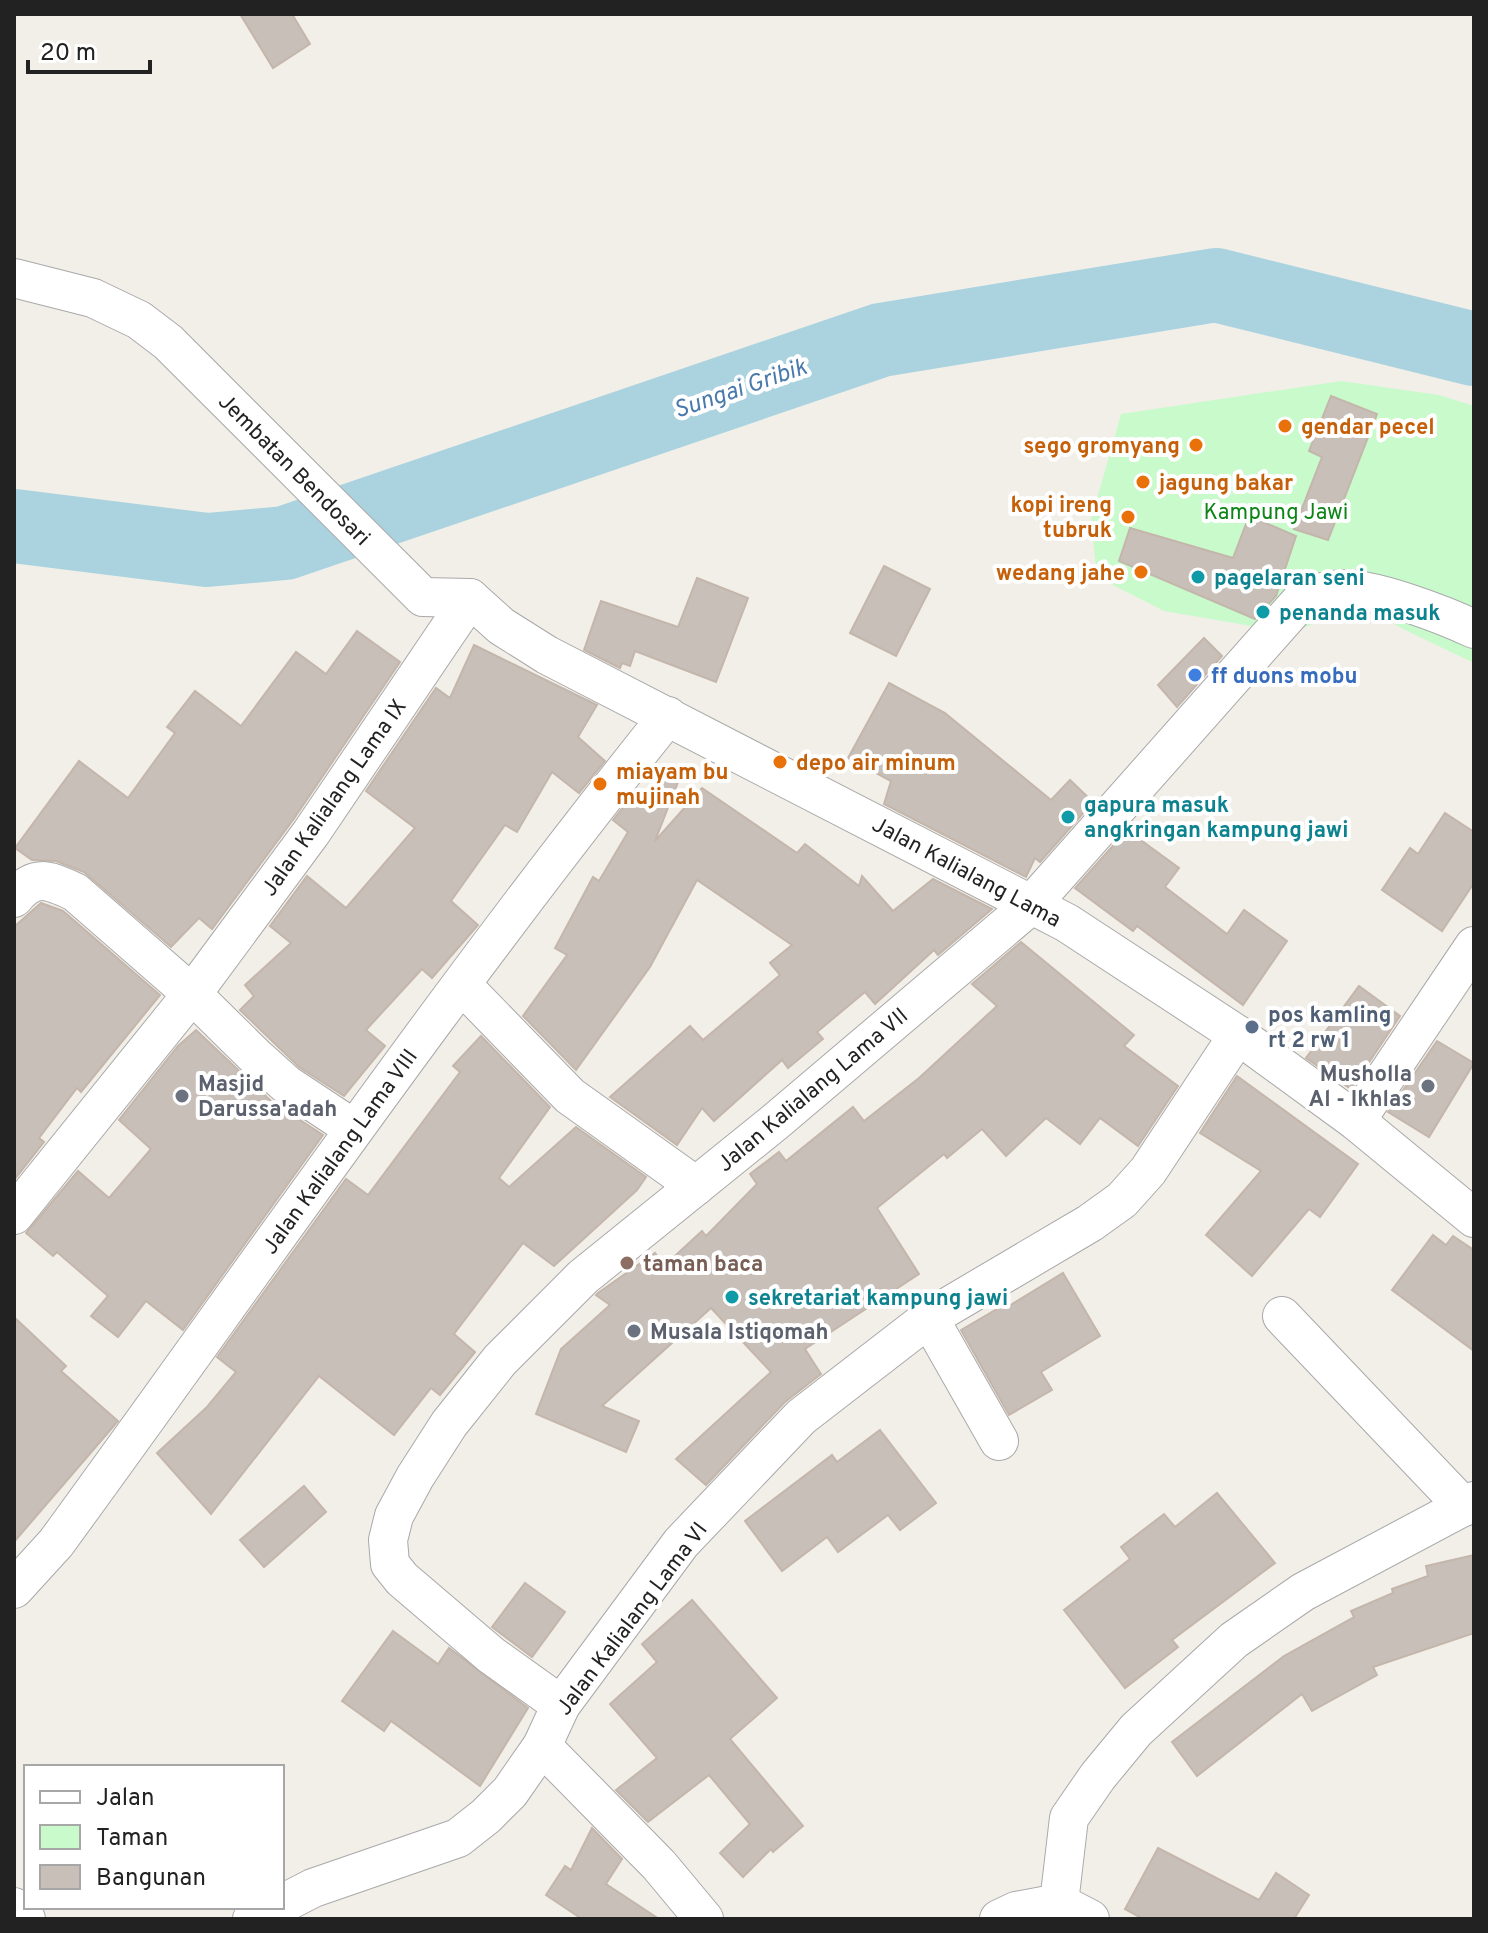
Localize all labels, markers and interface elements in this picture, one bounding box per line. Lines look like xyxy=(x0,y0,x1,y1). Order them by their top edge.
scale bar xyxy=(28,24,150,74)
text: 20 m xyxy=(40,39,96,69)
water label: Sungai Gribik xyxy=(670,353,812,427)
street label: Jembatan Bendosari xyxy=(212,389,375,552)
place label: gendar pecel xyxy=(1301,415,1435,442)
marker: gendar pecel xyxy=(1276,417,1294,435)
place label: sego gromyang xyxy=(1023,434,1180,461)
marker: sego gromyang xyxy=(1187,436,1205,454)
place label: jagung bakar xyxy=(1157,471,1293,498)
marker: jagung bakar xyxy=(1134,473,1152,491)
place label: kopi ireng tubruk xyxy=(1011,493,1112,545)
park label: Kampung Jawi xyxy=(1204,500,1348,527)
marker: kopi ireng tubruk xyxy=(1119,508,1137,526)
place label: wedang jahe xyxy=(996,561,1125,588)
marker: wedang jahe xyxy=(1132,563,1150,581)
place label: pagelaran seni xyxy=(1214,566,1365,593)
marker: pagelaran seni xyxy=(1189,568,1207,586)
place label: penanda masuk xyxy=(1279,601,1441,628)
marker: penanda masuk xyxy=(1254,603,1272,621)
place label: ff duons mobu xyxy=(1211,664,1357,691)
marker: ff duons mobu xyxy=(1186,666,1204,684)
street label: Jalan Kalialang Lama IX xyxy=(257,695,413,902)
place label: depo air minum xyxy=(796,751,956,778)
marker: depo air minum xyxy=(771,753,789,771)
place label: miayam bu mujinah xyxy=(616,760,728,812)
marker: miayam bu mujinah xyxy=(591,775,609,793)
place label: gapura masuk angkringan kampung jawi xyxy=(1084,793,1349,845)
marker: gapura masuk angkringan kampung jawi xyxy=(1059,808,1077,826)
street label: Jalan Kalialang Lama xyxy=(867,812,1065,934)
street label: Jalan Kalialang Lama VII xyxy=(713,1003,915,1179)
place label: pos kamling rt 2 rw 1 xyxy=(1268,1003,1392,1055)
marker: pos kamling rt 2 rw 1 xyxy=(1243,1018,1261,1036)
street label: Jalan Kalialang Lama VIII xyxy=(258,1045,425,1260)
place label: Musholla Al - Ikhlas xyxy=(1308,1062,1412,1114)
place label: Masjid Darussa'adah xyxy=(198,1072,337,1124)
marker: Musholla Al - Ikhlas xyxy=(1419,1077,1437,1095)
marker: Masjid Darussa'adah xyxy=(173,1087,191,1105)
place label: taman baca xyxy=(643,1252,763,1279)
marker: taman baca xyxy=(618,1254,636,1272)
place label: sekretariat kampung jawi xyxy=(748,1286,1008,1313)
marker: sekretariat kampung jawi xyxy=(723,1288,741,1306)
place label: Musala Istiqomah xyxy=(650,1320,829,1347)
marker: Musala Istiqomah xyxy=(625,1322,643,1340)
street label: Jalan Kalialang Lama VI xyxy=(552,1518,714,1721)
legend xyxy=(24,1765,284,1909)
text: Jalan xyxy=(96,1784,154,1814)
text: Taman xyxy=(96,1824,168,1854)
text: Bangunan xyxy=(96,1864,206,1894)

